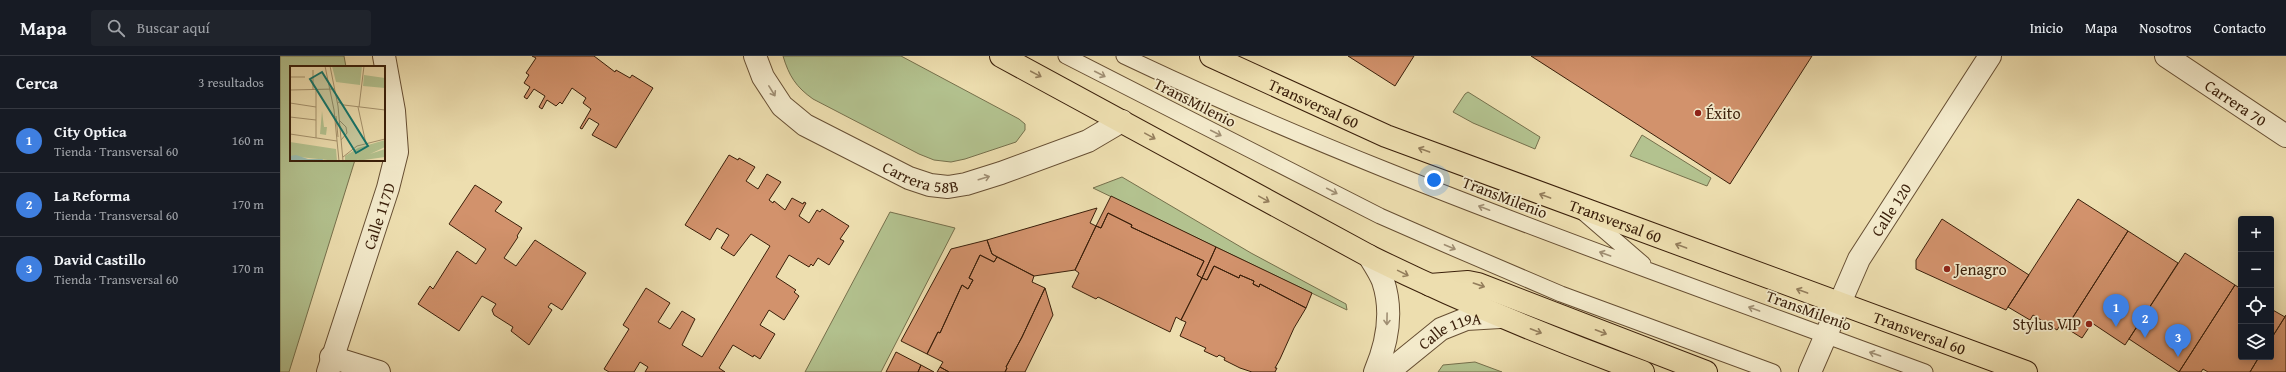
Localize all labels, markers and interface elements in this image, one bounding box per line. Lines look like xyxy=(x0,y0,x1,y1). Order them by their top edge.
search box xyxy=(91,10,371,46)
text: Mapa xyxy=(20,14,67,42)
icon: search xyxy=(105,17,127,39)
text: Buscar aquí xyxy=(137,17,210,38)
text: Inicio xyxy=(2030,18,2063,38)
text: Mapa xyxy=(2085,18,2117,38)
text: Nosotros xyxy=(2139,18,2192,38)
text: Contacto xyxy=(2214,18,2266,38)
inset map xyxy=(290,66,385,161)
text: Cerca xyxy=(16,70,58,95)
one-way arrow xyxy=(1030,71,1042,79)
one-way arrow xyxy=(1094,71,1106,78)
street label: TransMilenio xyxy=(1150,71,1240,133)
street label: Transversal 60 xyxy=(1265,72,1363,134)
text: 3 resultados xyxy=(198,73,264,92)
street label: Carrera 70 xyxy=(2200,73,2272,132)
one-way arrow xyxy=(768,85,776,96)
place label: Éxito xyxy=(1706,101,1741,125)
marker: Éxito xyxy=(1693,108,1703,118)
text: City Optica xyxy=(54,121,127,142)
one-way arrow xyxy=(1210,130,1222,137)
text: 1 xyxy=(26,131,32,150)
text: 160 m xyxy=(232,131,264,150)
one-way arrow xyxy=(1144,133,1156,141)
text: Tienda · Transversal 60 xyxy=(54,142,178,161)
one-way arrow xyxy=(1418,146,1430,154)
street label: Carrera 58B xyxy=(879,155,960,199)
your location xyxy=(1424,170,1444,190)
street label: TransMilenio xyxy=(1459,170,1551,224)
one-way arrow xyxy=(977,174,989,182)
street label: Calle 120 xyxy=(1865,178,1917,241)
street label: Calle 117D xyxy=(357,180,401,253)
text: La Reforma xyxy=(54,185,130,206)
one-way arrow xyxy=(1326,188,1338,196)
one-way arrow xyxy=(1540,191,1552,199)
street label: Transversal 60 xyxy=(1566,193,1666,249)
text: 2 xyxy=(26,195,32,214)
text: 170 m xyxy=(232,195,264,214)
one-way arrow xyxy=(1258,195,1270,203)
one-way arrow xyxy=(1478,204,1490,211)
text: Tienda · Transversal 60 xyxy=(54,206,178,225)
map controls xyxy=(2238,216,2274,360)
button: + xyxy=(2238,216,2274,252)
one-way arrow xyxy=(1675,241,1687,249)
one-way arrow xyxy=(1443,244,1455,251)
text: David Castillo xyxy=(54,249,146,270)
one-way arrow xyxy=(1600,250,1612,258)
button: − xyxy=(2238,252,2274,288)
place label: Jenagro xyxy=(1953,257,2007,281)
text: 3 xyxy=(26,259,32,278)
text: 170 m xyxy=(232,259,264,278)
marker: Jenagro xyxy=(1942,264,1952,274)
text: Tienda · Transversal 60 xyxy=(54,270,178,289)
one-way arrow xyxy=(1397,270,1409,277)
one-way arrow xyxy=(1473,282,1485,290)
street label: TransMilenio xyxy=(1763,283,1855,337)
one-way arrow xyxy=(1797,286,1809,294)
button: locate xyxy=(2238,288,2274,324)
pin: 1 xyxy=(2103,294,2129,327)
one-way arrow xyxy=(1747,305,1760,312)
street label: Transversal 60 xyxy=(1870,305,1970,361)
pin: 2 xyxy=(2132,305,2158,338)
street label: Calle 119A xyxy=(1413,306,1482,355)
one-way arrow xyxy=(1383,312,1391,325)
place label: Stylus VIP xyxy=(2013,312,2081,336)
marker: Stylus VIP xyxy=(2084,319,2094,329)
pin: 3 xyxy=(2165,324,2191,357)
button: layers xyxy=(2238,324,2274,360)
one-way arrow xyxy=(1530,327,1542,335)
one-way arrow xyxy=(1594,328,1606,336)
one-way arrow xyxy=(1870,350,1882,358)

